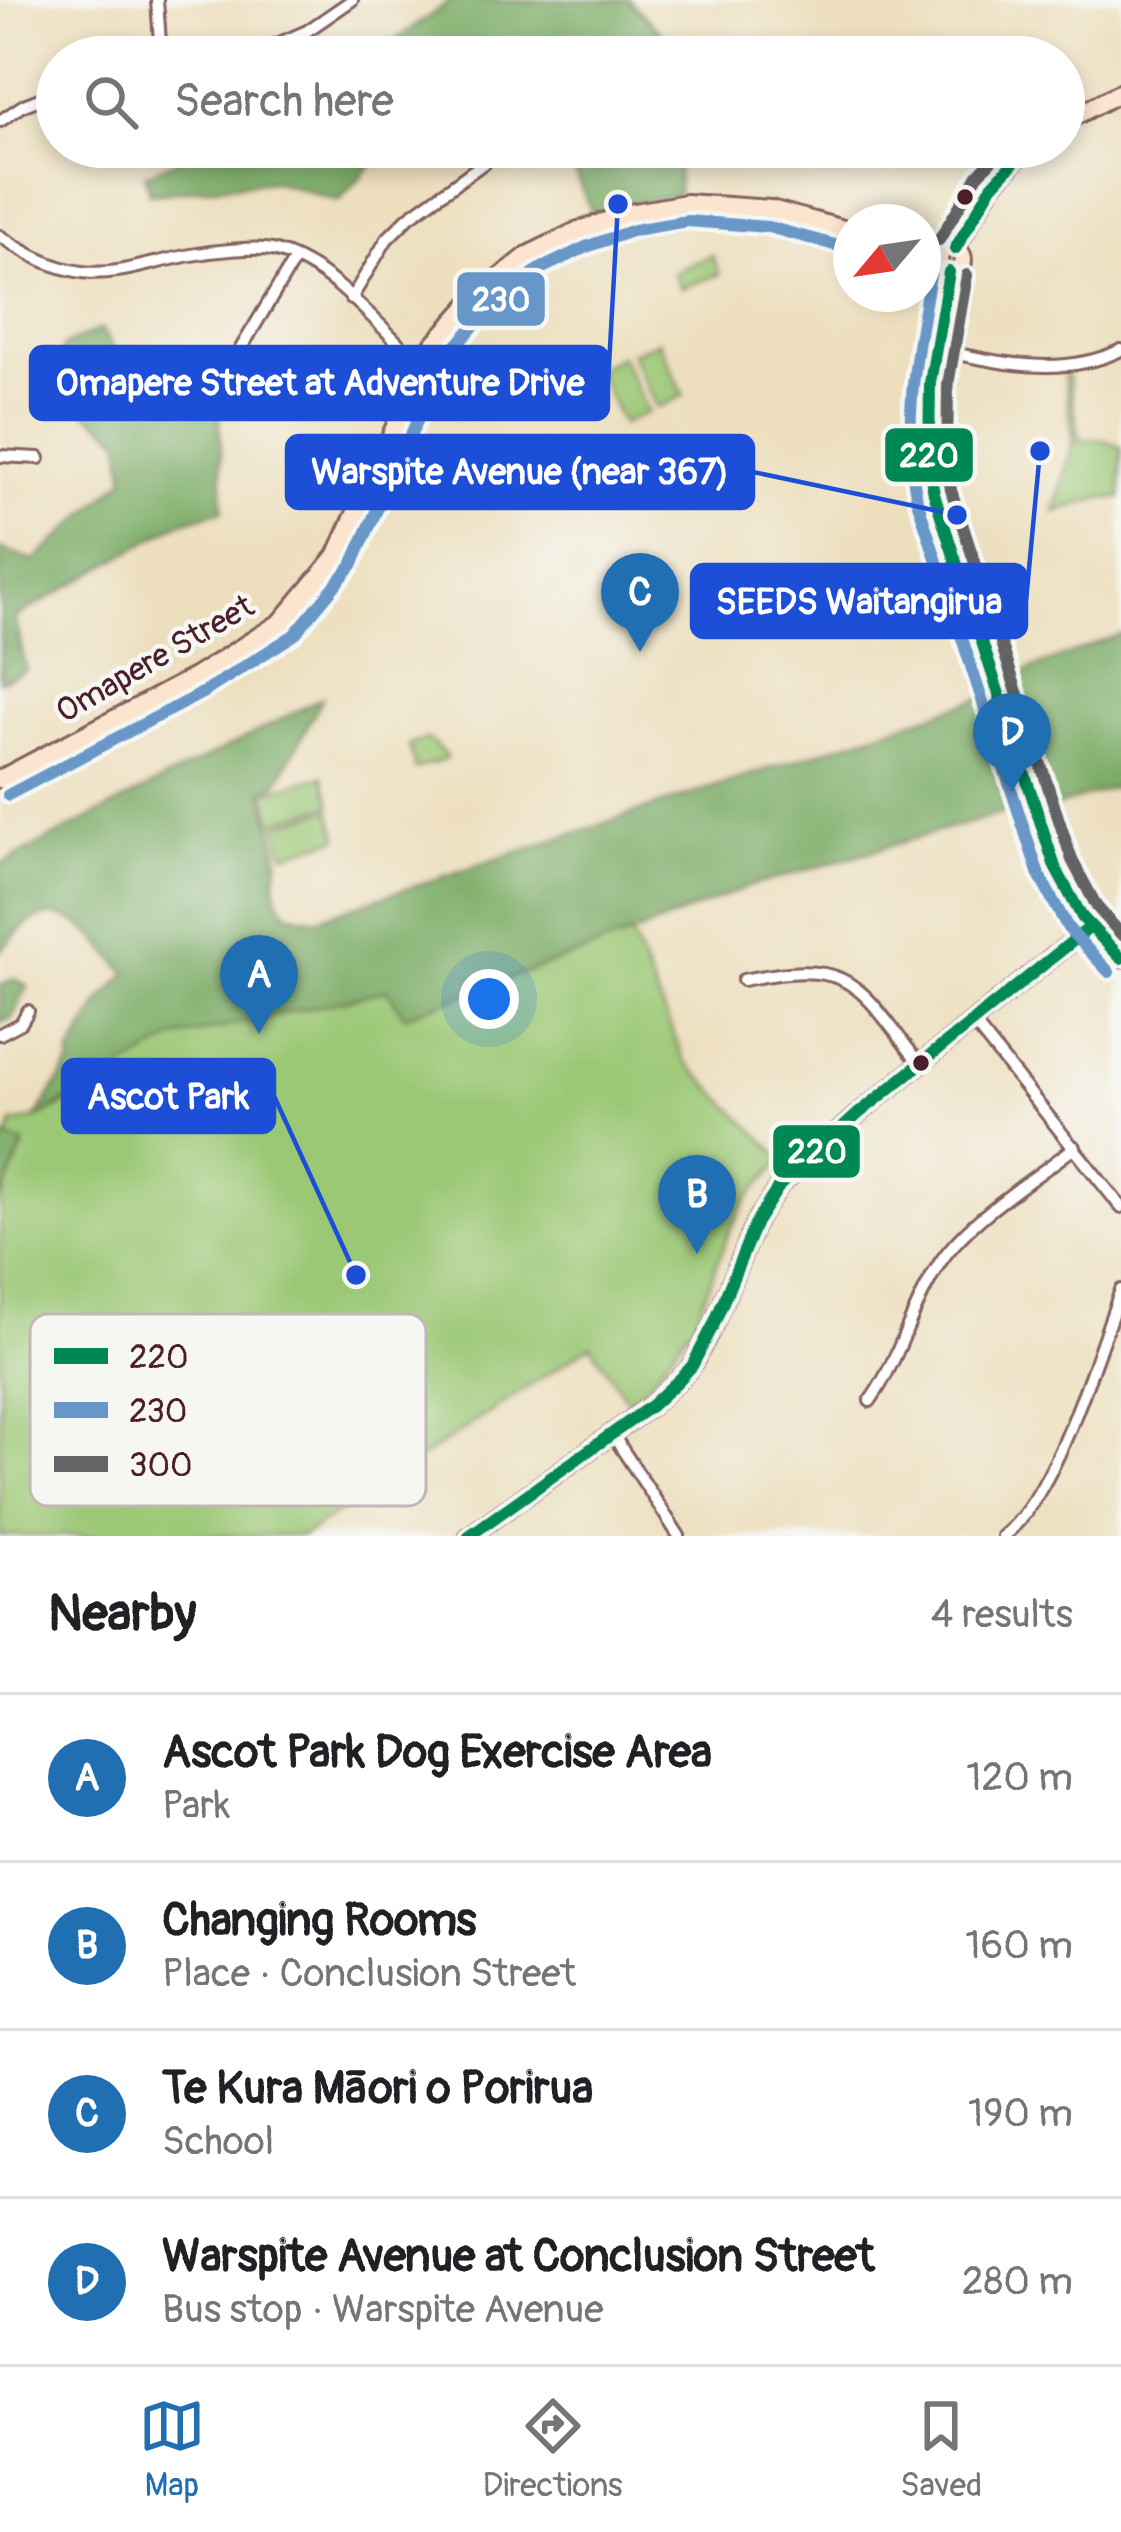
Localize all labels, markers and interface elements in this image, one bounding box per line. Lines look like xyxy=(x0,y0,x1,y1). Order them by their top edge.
search box xyxy=(36,36,1085,168)
icon: search xyxy=(78,69,144,135)
text: Search here xyxy=(174,74,394,130)
unlabelled marker xyxy=(954,186,976,208)
north arrow xyxy=(833,204,941,312)
line badge: 230 xyxy=(455,270,547,328)
text: 230 xyxy=(472,280,530,321)
callout: Omapere Street at Adventure Drive xyxy=(31,347,608,419)
text: Omapere Street at Adventure Drive xyxy=(56,361,586,406)
line badge: 220 xyxy=(883,426,975,484)
callout: Warspite Avenue (near 367) xyxy=(287,436,753,508)
text: 220 xyxy=(899,436,959,477)
text: Warspite Avenue (near 367) xyxy=(311,450,729,495)
pin: C xyxy=(601,553,679,652)
callout: SEEDS Waitangirua xyxy=(692,565,1026,637)
text: SEEDS Waitangirua xyxy=(716,580,1002,625)
street label: Omapere Street xyxy=(49,586,262,732)
pin: D xyxy=(973,693,1051,792)
pin: A xyxy=(220,935,298,1034)
your location xyxy=(459,969,519,1029)
unlabelled marker xyxy=(910,1052,932,1074)
callout: Ascot Park xyxy=(63,1060,274,1132)
text: Ascot Park xyxy=(87,1075,250,1120)
line badge: 220 xyxy=(771,1123,862,1180)
text: 220 xyxy=(787,1132,847,1173)
pin: B xyxy=(658,1155,736,1254)
legend xyxy=(30,1314,426,1506)
text: 220 xyxy=(129,1337,188,1378)
text: 230 xyxy=(129,1391,187,1432)
text: 300 xyxy=(129,1445,193,1486)
text: Nearby xyxy=(48,1582,196,1646)
text: 4 results xyxy=(931,1590,1073,1639)
text: Ascot Park Dog Exercise Area xyxy=(162,1725,712,1781)
text: A xyxy=(74,1753,100,1802)
text: 120 m xyxy=(966,1753,1073,1802)
text: Park xyxy=(162,1781,230,1830)
text: Changing Rooms xyxy=(162,1893,476,1949)
text: B xyxy=(76,1921,98,1970)
text: 160 m xyxy=(965,1921,1073,1970)
text: Place · Conclusion Street xyxy=(162,1949,576,1998)
text: Te Kura Māori o Porirua xyxy=(162,2061,593,2117)
text: C xyxy=(75,2089,99,2138)
text: 190 m xyxy=(968,2089,1073,2138)
text: School xyxy=(162,2117,274,2166)
text: Warspite Avenue at Conclusion Street xyxy=(162,2229,875,2285)
text: D xyxy=(75,2257,99,2306)
text: 280 m xyxy=(962,2257,1073,2306)
text: Bus stop · Warspite Avenue xyxy=(162,2285,603,2334)
tab: Map xyxy=(139,2393,205,2506)
tab: Directions xyxy=(483,2393,623,2506)
tab: Saved xyxy=(900,2393,982,2506)

